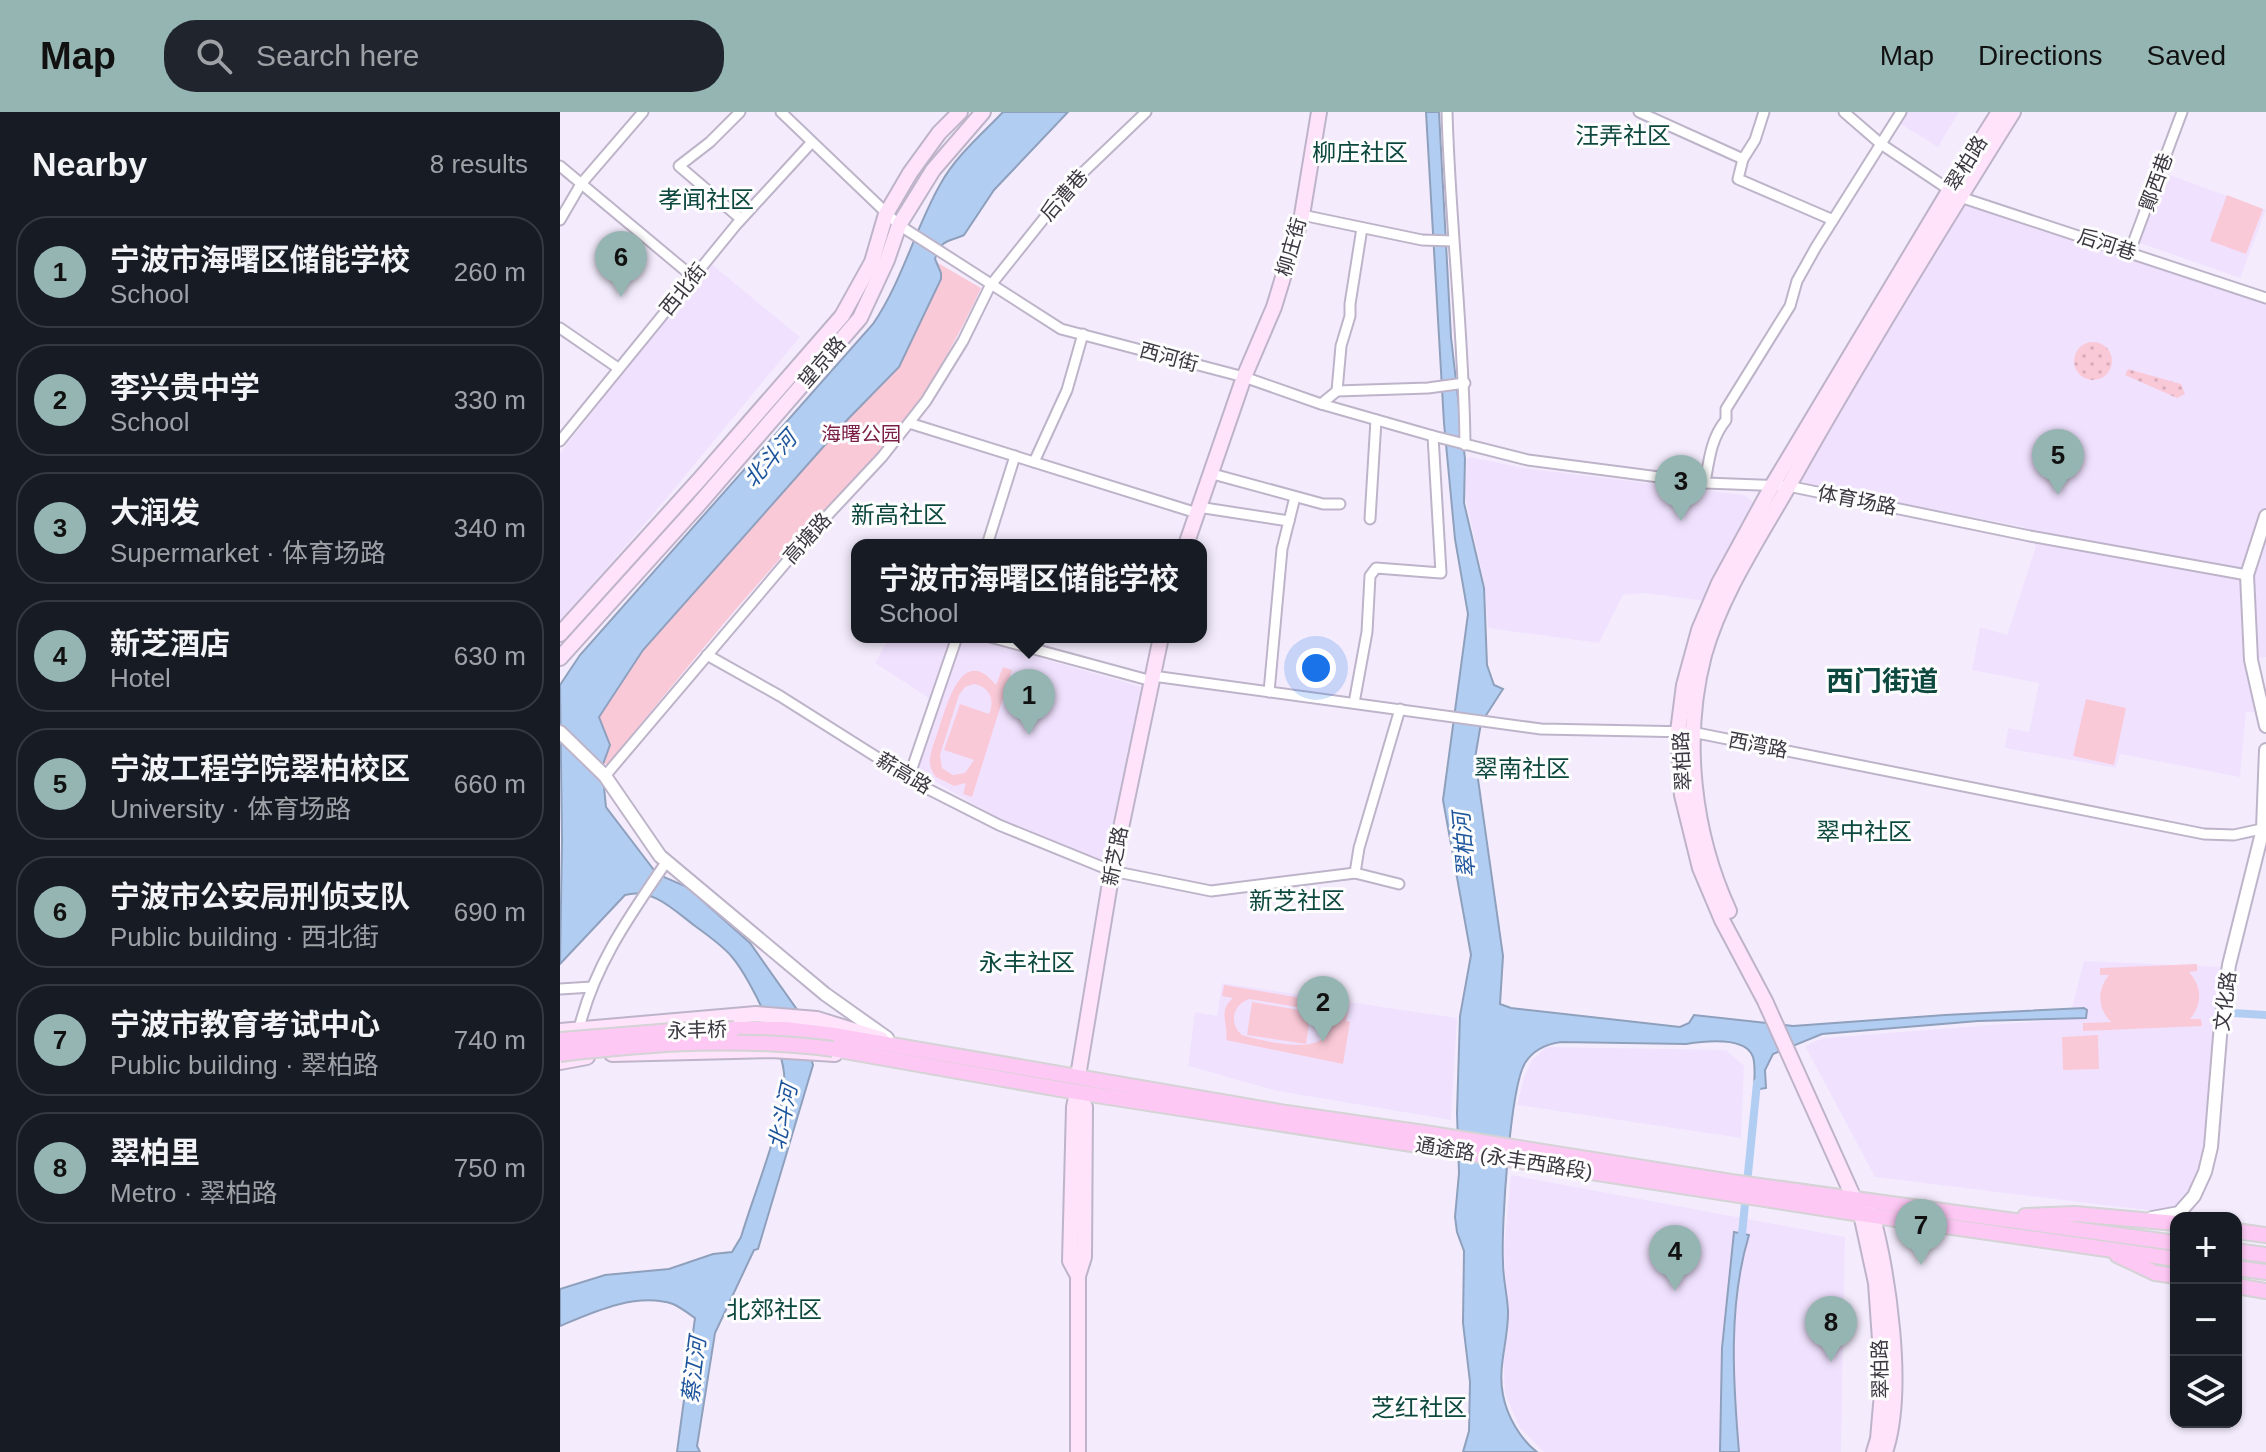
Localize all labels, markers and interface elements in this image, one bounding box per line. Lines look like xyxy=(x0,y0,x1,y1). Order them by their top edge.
search box xyxy=(164,20,724,92)
icon: search xyxy=(192,34,236,78)
text: Map xyxy=(40,35,116,77)
text: Search here xyxy=(256,39,419,72)
text: Map xyxy=(1880,40,1934,71)
text: Directions xyxy=(1978,40,2103,71)
text: Saved xyxy=(2147,40,2226,71)
district label: 汪弄社区 xyxy=(1575,122,1671,149)
street label: 翠柏路 xyxy=(1941,132,1991,194)
district label: 柳庄社区 xyxy=(1312,139,1408,166)
text: Nearby xyxy=(32,145,147,183)
text: 8 results xyxy=(430,149,528,179)
street label: 鄮西巷 xyxy=(2135,150,2177,214)
street label: 后漕巷 xyxy=(1036,165,1092,225)
district label: 孝闻社区 xyxy=(658,186,754,213)
street label: 柳庄街 xyxy=(1272,215,1310,279)
street label: 后河巷 xyxy=(2075,224,2139,264)
pin: 6 xyxy=(595,231,647,297)
text: 宁波市海曙区储能学校 xyxy=(110,243,410,276)
text: 1 xyxy=(53,257,67,287)
text: 260 m xyxy=(454,257,526,287)
street label: 西北街 xyxy=(656,259,710,319)
text: School xyxy=(110,279,190,309)
street label: 望京路 xyxy=(794,332,850,392)
street label: 西河街 xyxy=(1137,339,1201,375)
text: 李兴贵中学 xyxy=(110,371,260,404)
text: 2 xyxy=(53,385,67,415)
text: 330 m xyxy=(454,385,526,415)
text: School xyxy=(110,407,190,437)
water label: 北斗河 xyxy=(739,423,804,492)
park label: 海曙公园 xyxy=(821,423,901,445)
pin: 5 xyxy=(2032,429,2084,495)
pin: 3 xyxy=(1655,455,1707,521)
street label: 体育场路 xyxy=(1816,482,1898,518)
text: 大润发 xyxy=(110,496,200,529)
district label: 新高社区 xyxy=(851,501,947,528)
street label: 高塘路 xyxy=(779,508,835,568)
text: 3 xyxy=(53,513,67,543)
text: 340 m xyxy=(454,513,526,543)
text: Supermarket · 体育场路 xyxy=(110,538,386,568)
popup xyxy=(851,539,1207,643)
text: 宁波市海曙区储能学校 xyxy=(879,562,1179,595)
text: School xyxy=(879,598,959,628)
text: 新芝酒店 xyxy=(110,627,230,660)
text: 4 xyxy=(53,641,67,671)
text: 630 m xyxy=(454,641,526,671)
your location xyxy=(1296,648,1336,688)
text: Hotel xyxy=(110,663,171,693)
district label: 西门街道 xyxy=(1826,666,1938,697)
pin: 1 xyxy=(1003,669,1055,735)
street label: 西湾路 xyxy=(1726,728,1790,762)
street label: 翠柏路 xyxy=(1669,730,1695,792)
street label: 薪高路 xyxy=(873,748,935,798)
text: 宁波工程学院翠柏校区 xyxy=(110,752,410,785)
district label: 翠南社区 xyxy=(1474,755,1570,782)
text: 5 xyxy=(53,769,67,799)
text: 660 m xyxy=(454,769,526,799)
text: University · 体育场路 xyxy=(110,794,351,824)
water label: 翠柏河 xyxy=(1448,807,1479,879)
district label: 翠中社区 xyxy=(1816,818,1912,845)
street label: 新芝路 xyxy=(1098,824,1132,888)
text: 宁波市公安局刑侦支队 xyxy=(110,880,410,913)
district label: 新芝社区 xyxy=(1249,887,1345,914)
text: 6 xyxy=(53,897,67,927)
text: 690 m xyxy=(454,897,526,927)
text: Public building · 西北街 xyxy=(110,922,379,952)
district label: 永丰社区 xyxy=(979,949,1075,976)
street label: 文化路 xyxy=(2210,970,2240,1032)
pin: 2 xyxy=(1297,976,1349,1042)
text: 宁波市教育考试中心 xyxy=(110,1008,380,1041)
street label: 永丰桥 xyxy=(667,1018,727,1042)
text: 7 xyxy=(53,1025,67,1055)
text: 740 m xyxy=(454,1025,526,1055)
text: Public building · 翠柏路 xyxy=(110,1050,379,1080)
water label: 北斗河 xyxy=(764,1078,803,1152)
street label: 通途路 (永丰西路段) xyxy=(1414,1133,1594,1183)
text: 翠柏里 xyxy=(110,1136,200,1169)
text: 8 xyxy=(53,1153,67,1183)
text: 750 m xyxy=(454,1153,526,1183)
text: Metro · 翠柏路 xyxy=(110,1178,278,1208)
pin: 7 xyxy=(1895,1199,1947,1265)
map controls xyxy=(2170,1212,2242,1428)
button: + xyxy=(2170,1212,2242,1284)
pin: 4 xyxy=(1649,1225,1701,1291)
button: − xyxy=(2170,1284,2242,1356)
district label: 北郊社区 xyxy=(726,1296,822,1323)
pin: 8 xyxy=(1805,1296,1857,1362)
water label: 蔡江河 xyxy=(678,1332,711,1404)
street label: 翠柏路 xyxy=(1868,1339,1892,1399)
button: layers xyxy=(2170,1356,2242,1428)
district label: 芝红社区 xyxy=(1371,1394,1467,1421)

